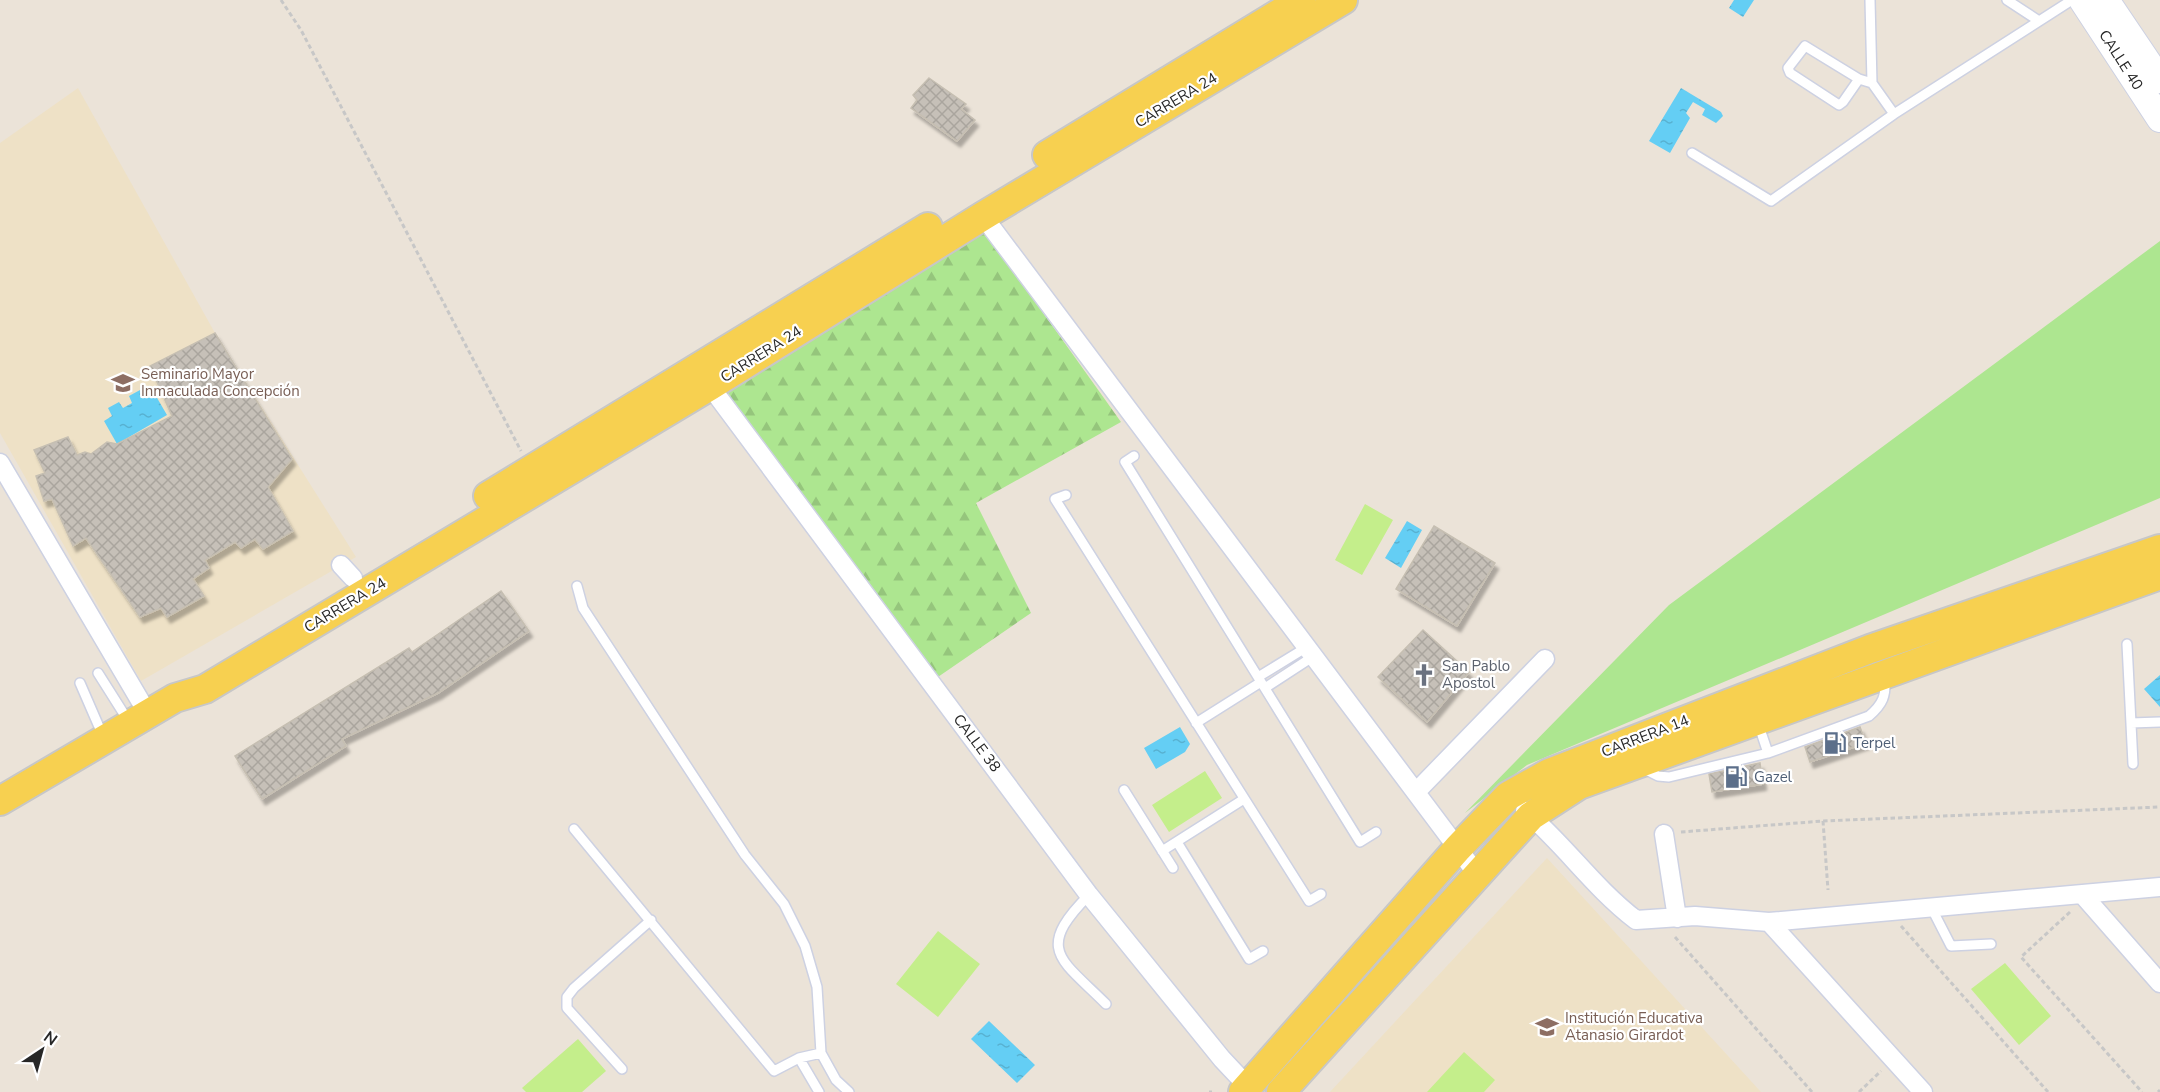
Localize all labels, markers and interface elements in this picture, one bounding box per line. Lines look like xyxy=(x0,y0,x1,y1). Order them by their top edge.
street label: CALLE 40 xyxy=(2094,26,2148,94)
street label: CARRERA 24 xyxy=(1131,68,1221,132)
street label: CARRERA 24 xyxy=(717,321,805,387)
place label: Seminario Mayor Inmaculada Concepción xyxy=(141,364,300,401)
school or university icon: Seminario Mayor Inmaculada Concepción xyxy=(110,370,136,396)
street label: CARRERA 24 xyxy=(300,573,390,637)
place label: San Pablo Apostol xyxy=(1442,656,1510,693)
church icon: San Pablo Apostol xyxy=(1411,662,1437,688)
street label: CALLE 38 xyxy=(949,710,1005,776)
street label: CARRERA 14 xyxy=(1598,710,1692,762)
fuel station icon: Terpel xyxy=(1822,730,1848,756)
place label: Terpel xyxy=(1853,733,1896,753)
fuel station icon: Gazel xyxy=(1723,764,1749,790)
place label: Gazel xyxy=(1754,767,1793,787)
place label: Institución Educativa Atanasio Girardot xyxy=(1565,1008,1703,1045)
school or university icon: Institución Educativa Atanasio Girardot xyxy=(1534,1014,1560,1040)
north arrow xyxy=(12,1020,72,1080)
text: N xyxy=(39,1026,62,1051)

